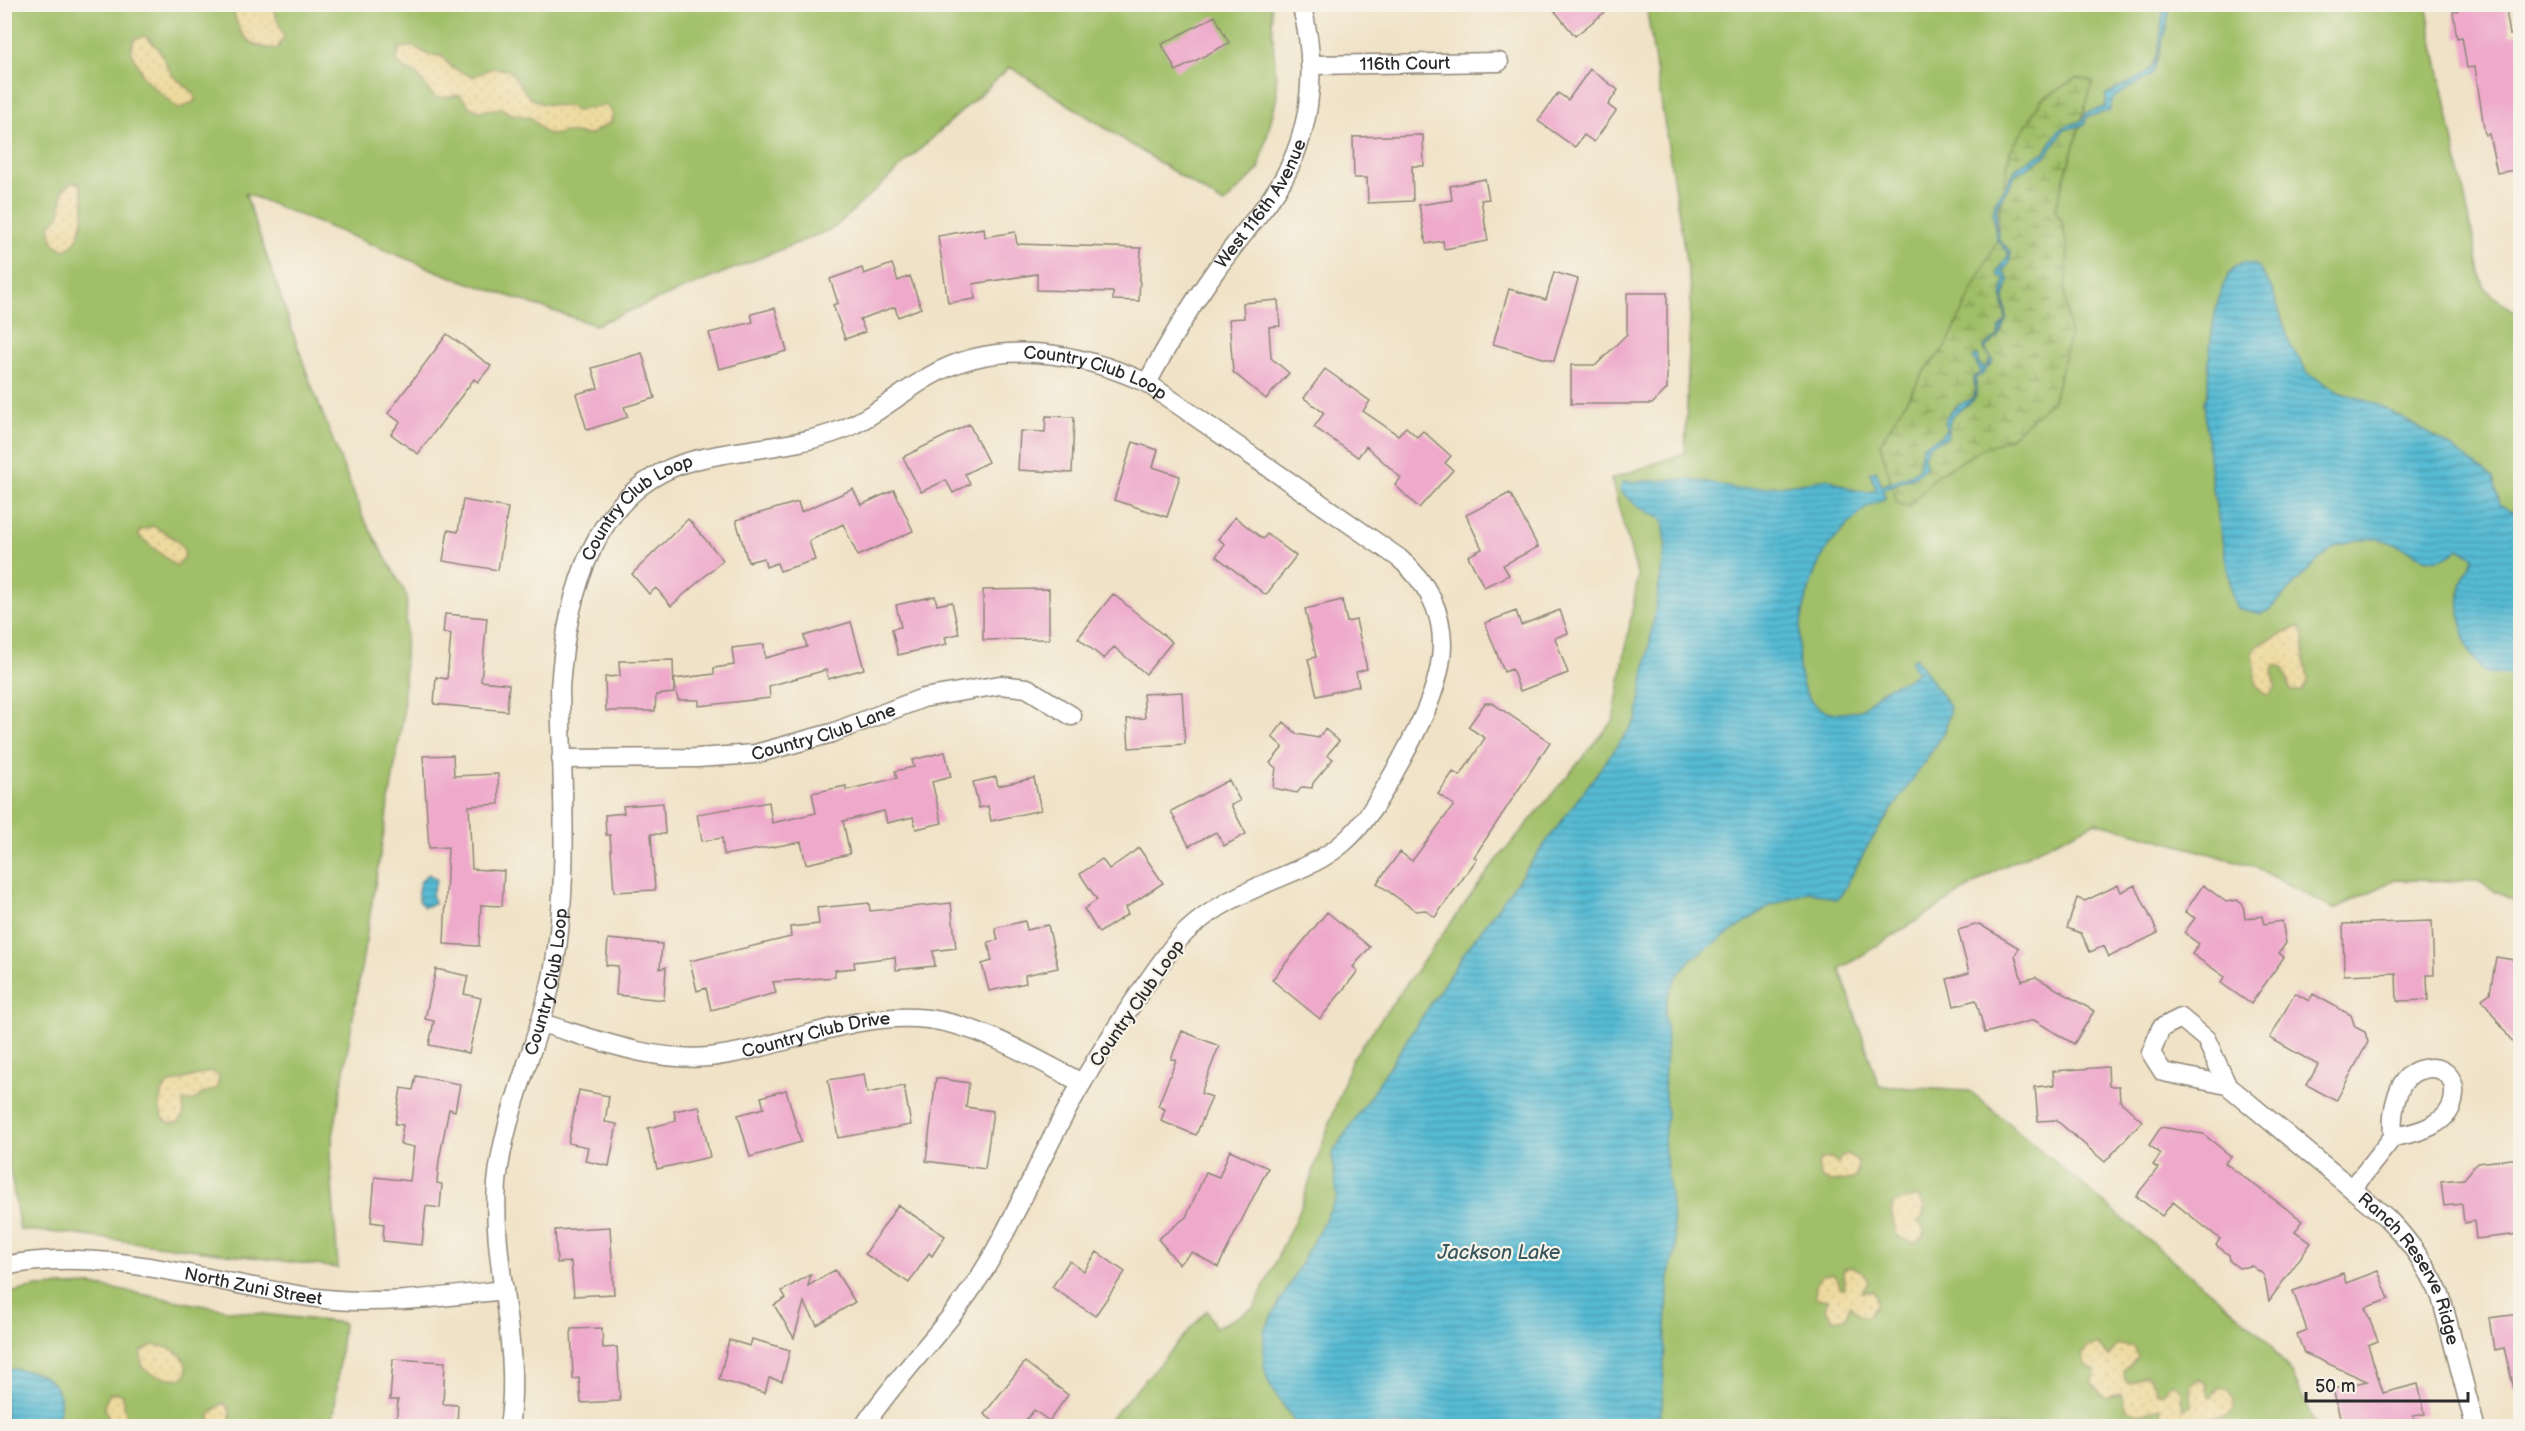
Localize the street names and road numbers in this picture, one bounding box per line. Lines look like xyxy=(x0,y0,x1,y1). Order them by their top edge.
street label: 116th Court xyxy=(1360,53,1451,75)
street label: West 116th Avenue xyxy=(1211,136,1311,272)
street label: Country Club Loop xyxy=(1023,343,1171,405)
street label: Country Club Loop xyxy=(578,451,695,564)
street label: Country Club Lane xyxy=(749,699,899,766)
street label: Country Club Loop xyxy=(521,907,572,1058)
street label: Country Club Loop xyxy=(1086,936,1189,1071)
street label: Country Club Drive xyxy=(740,1008,891,1062)
street label: Ranch Reserve Ridge xyxy=(2354,1188,2463,1348)
street label: North Zuni Street xyxy=(183,1263,324,1310)

